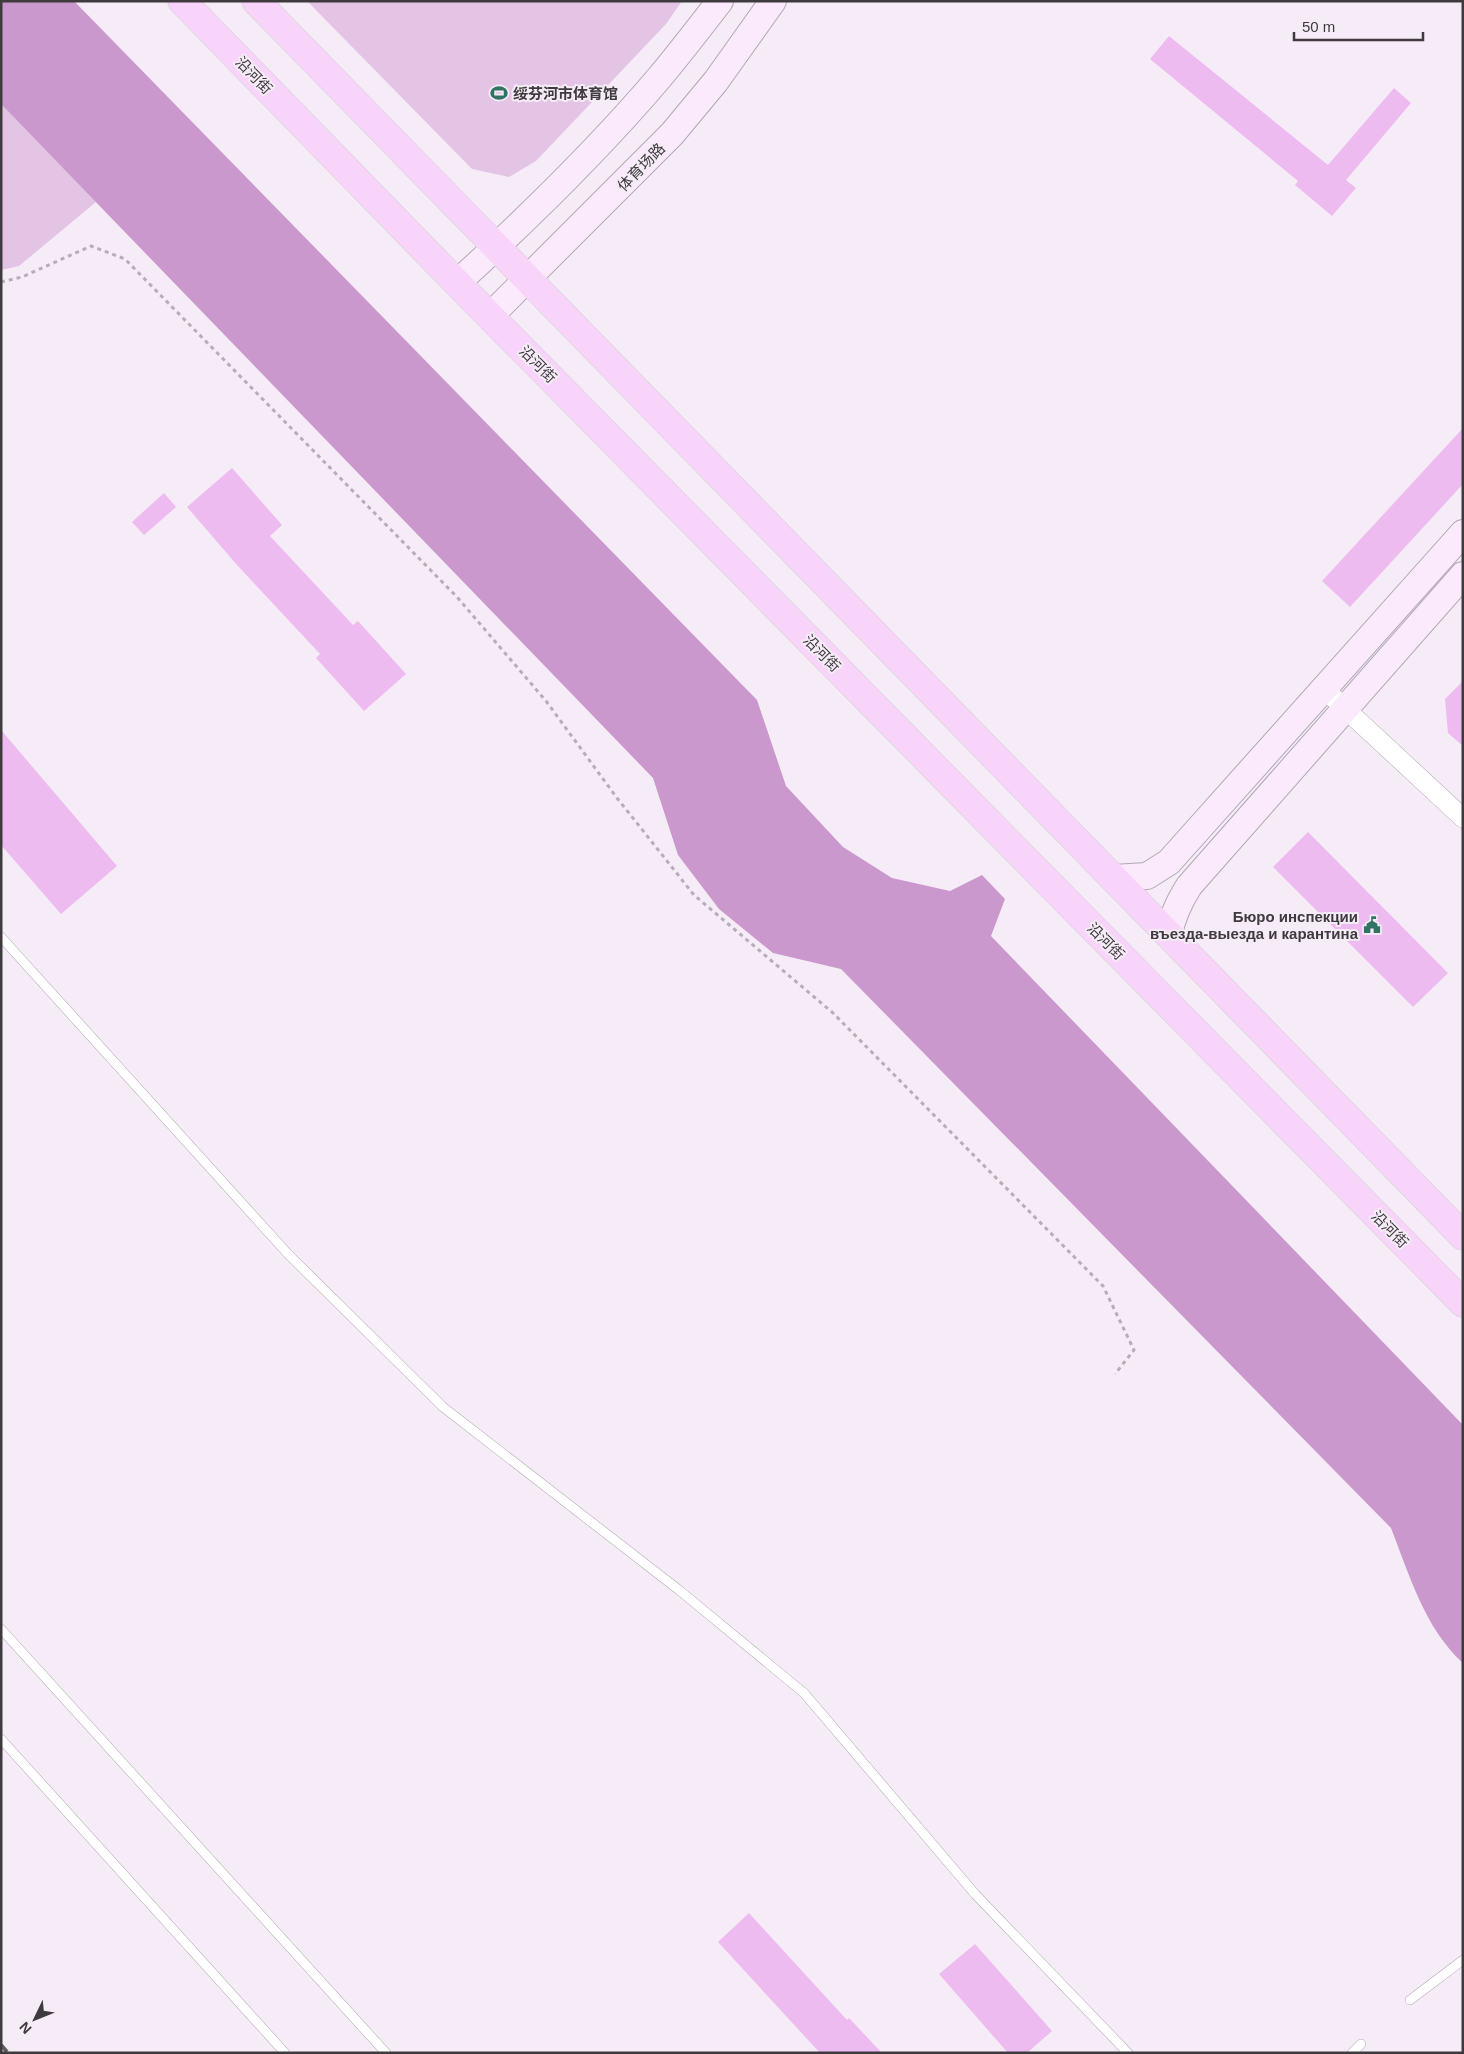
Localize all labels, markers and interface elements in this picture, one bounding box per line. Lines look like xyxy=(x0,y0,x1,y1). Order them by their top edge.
scale bar xyxy=(1294,10,1423,42)
text: 50 m xyxy=(1302,18,1335,35)
street label: 沿河街 xyxy=(232,53,276,97)
sports icon: 绥芬河市体育馆 xyxy=(489,83,509,103)
place label: 绥芬河市体育馆 xyxy=(513,85,618,102)
street label: 体育场路 xyxy=(614,140,668,194)
street label: 沿河街 xyxy=(516,342,560,386)
street label: 沿河街 xyxy=(800,631,844,675)
place label: Бюро инспекции въезда-выезда и карантина xyxy=(1150,908,1359,942)
public building icon: Бюро инспекции въезда-выезда и карантина xyxy=(1362,915,1382,935)
street label: 沿河街 xyxy=(1084,919,1128,963)
street label: 沿河街 xyxy=(1368,1207,1412,1251)
north arrow xyxy=(10,1994,60,2044)
text: N xyxy=(16,2019,35,2037)

